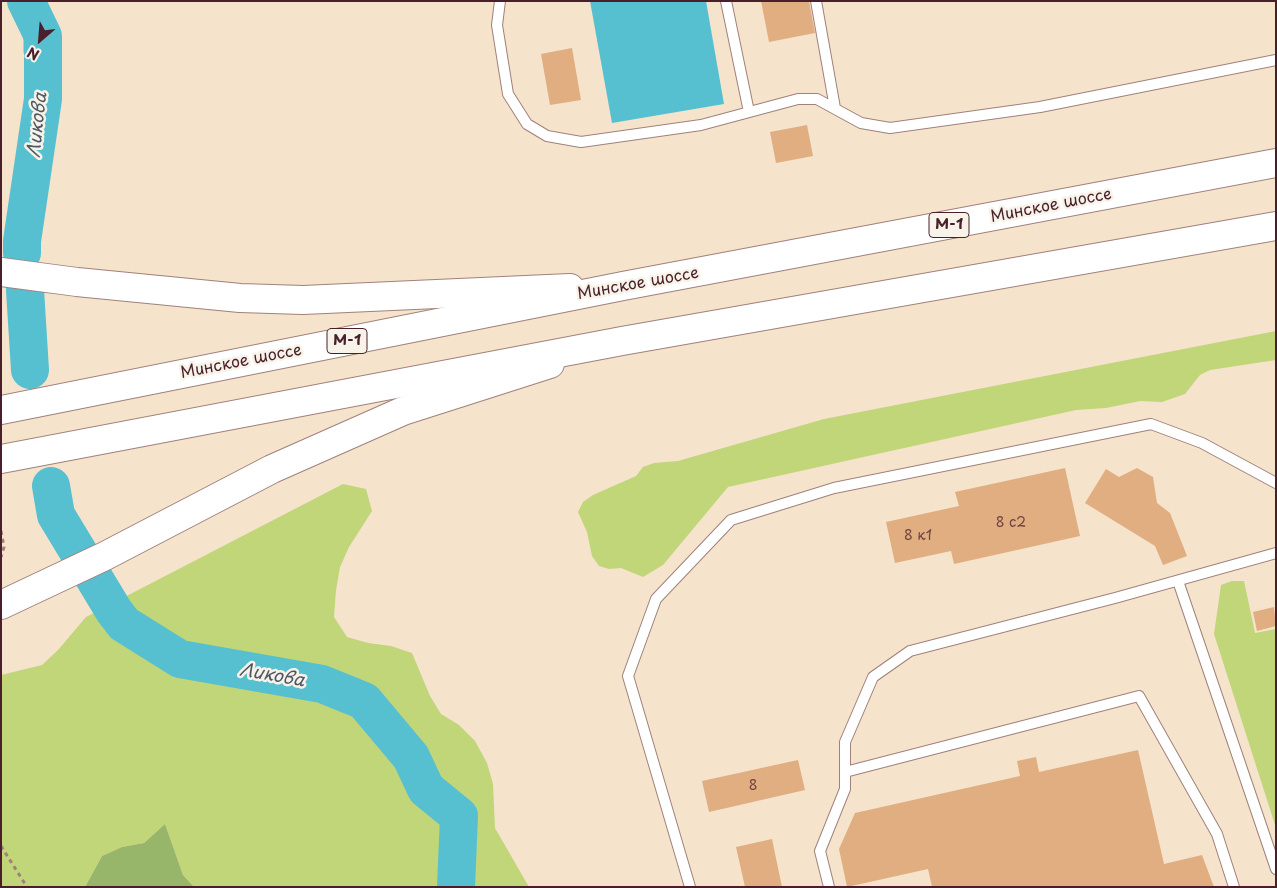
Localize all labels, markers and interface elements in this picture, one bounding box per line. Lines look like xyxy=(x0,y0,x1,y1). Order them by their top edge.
north arrow xyxy=(15,15,65,65)
text: N xyxy=(23,42,43,66)
water label: Ликова xyxy=(24,91,52,159)
street label: Минское шоссе xyxy=(989,185,1113,227)
road number: М-1 xyxy=(929,212,969,238)
street label: Минское шоссе xyxy=(576,264,700,304)
road number: М-1 xyxy=(327,328,367,354)
street label: Минское шоссе xyxy=(179,341,303,383)
house number: 8 с2 xyxy=(996,515,1026,531)
house number: 8 к1 xyxy=(904,528,932,544)
water label: Ликова xyxy=(238,660,306,692)
house number: 8 xyxy=(749,778,757,794)

